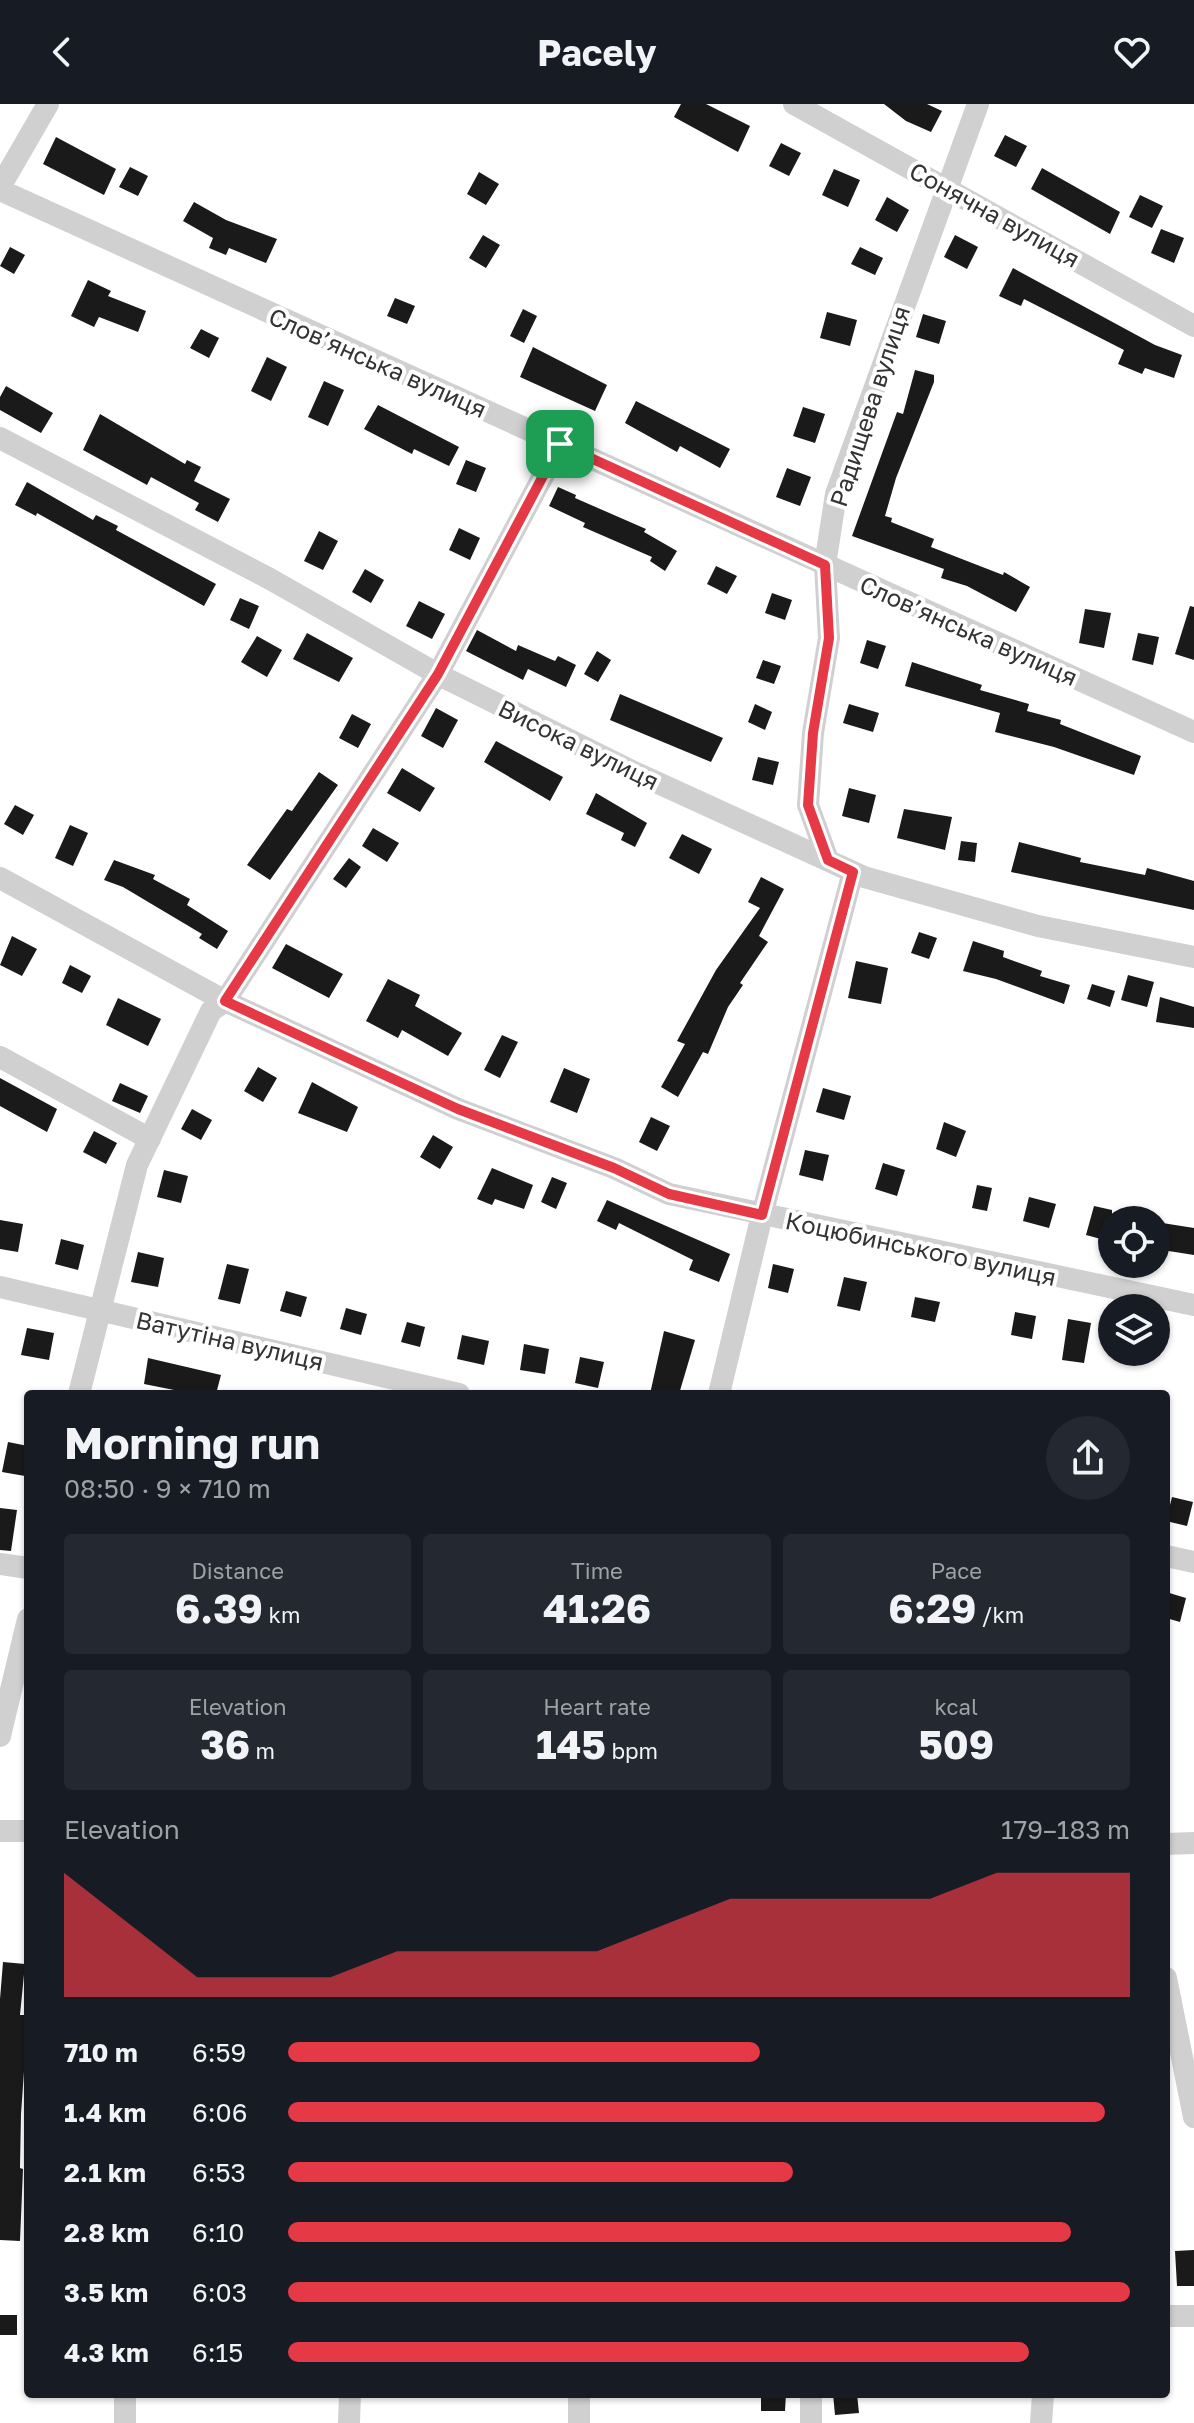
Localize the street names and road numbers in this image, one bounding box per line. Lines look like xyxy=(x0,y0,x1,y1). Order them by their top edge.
street label: Сонячна вулиця xyxy=(905,155,1085,273)
street label: Слов’янська вулиця xyxy=(265,301,491,423)
street label: Радищева вулиця xyxy=(823,302,915,510)
street label: Слов’янська вулиця xyxy=(856,569,1082,691)
street label: Висока вулиця xyxy=(494,693,664,795)
street label: Коцюбинського вулиця xyxy=(783,1205,1059,1291)
street label: Ватутіна вулиця xyxy=(133,1304,327,1376)

